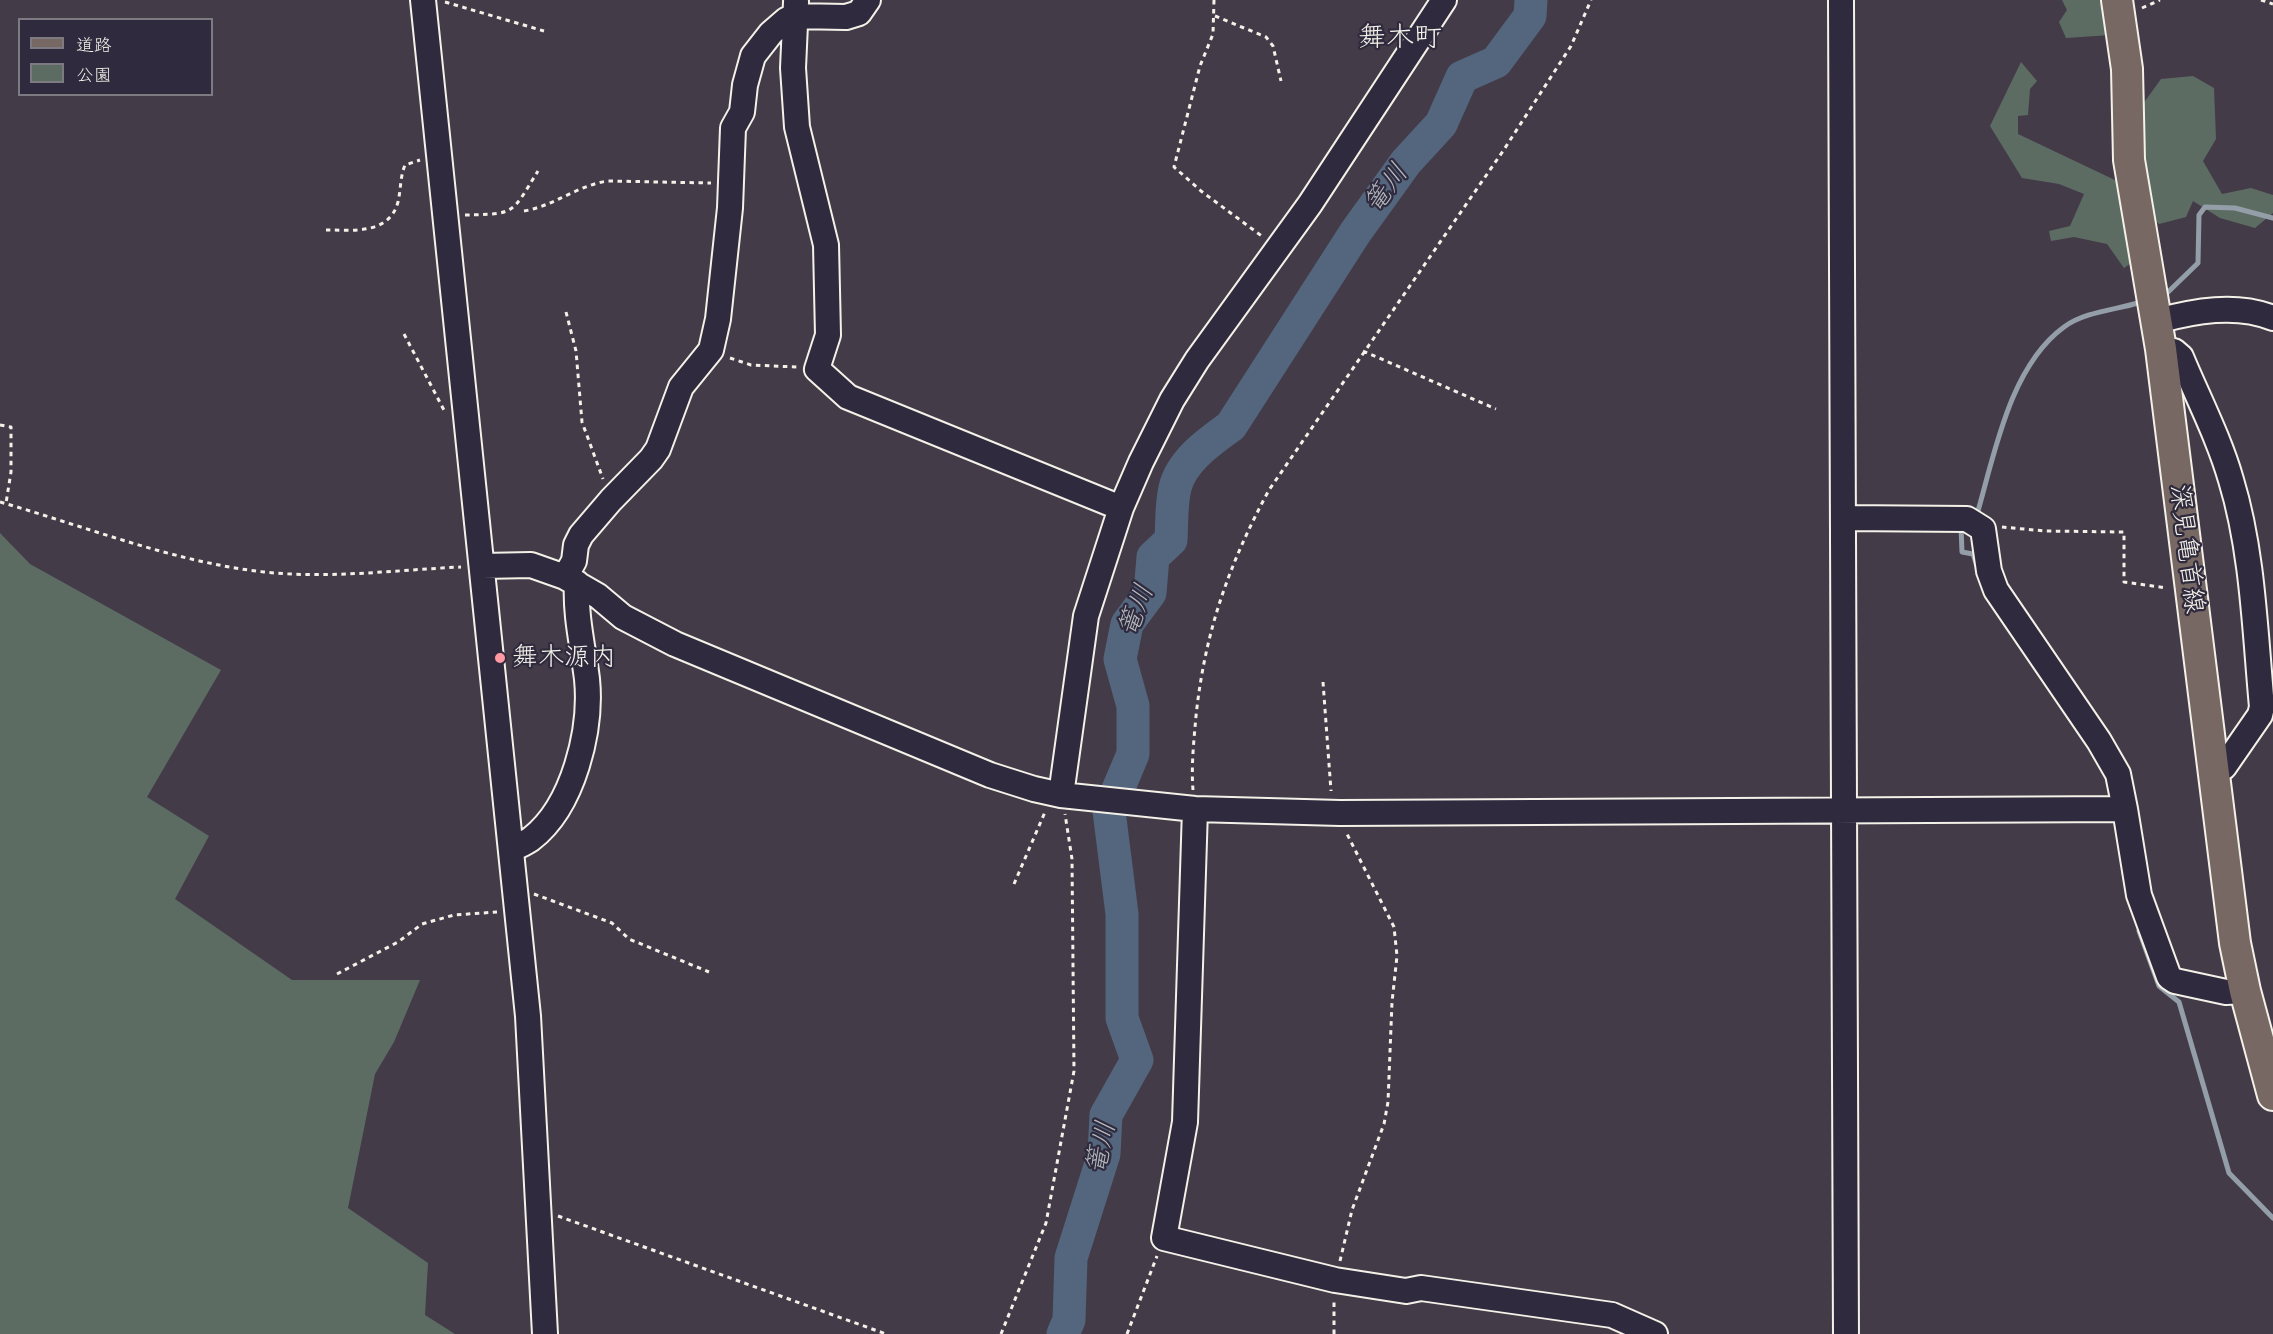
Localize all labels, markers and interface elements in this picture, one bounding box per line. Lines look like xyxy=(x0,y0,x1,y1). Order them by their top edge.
legend xyxy=(18,18,213,96)
district label: 舞木町 xyxy=(1358,22,1442,56)
text: 道路 xyxy=(76,34,112,56)
text: 公園 xyxy=(76,64,112,86)
water label: 篭川 xyxy=(1358,158,1416,220)
street label: 深見亀首線 xyxy=(2163,483,2209,615)
water label: 篭川 xyxy=(1112,580,1162,642)
place label: 舞木源内 xyxy=(512,642,616,674)
marker: 舞木源内 xyxy=(493,651,507,665)
water label: 篭川 xyxy=(1081,1118,1123,1178)

